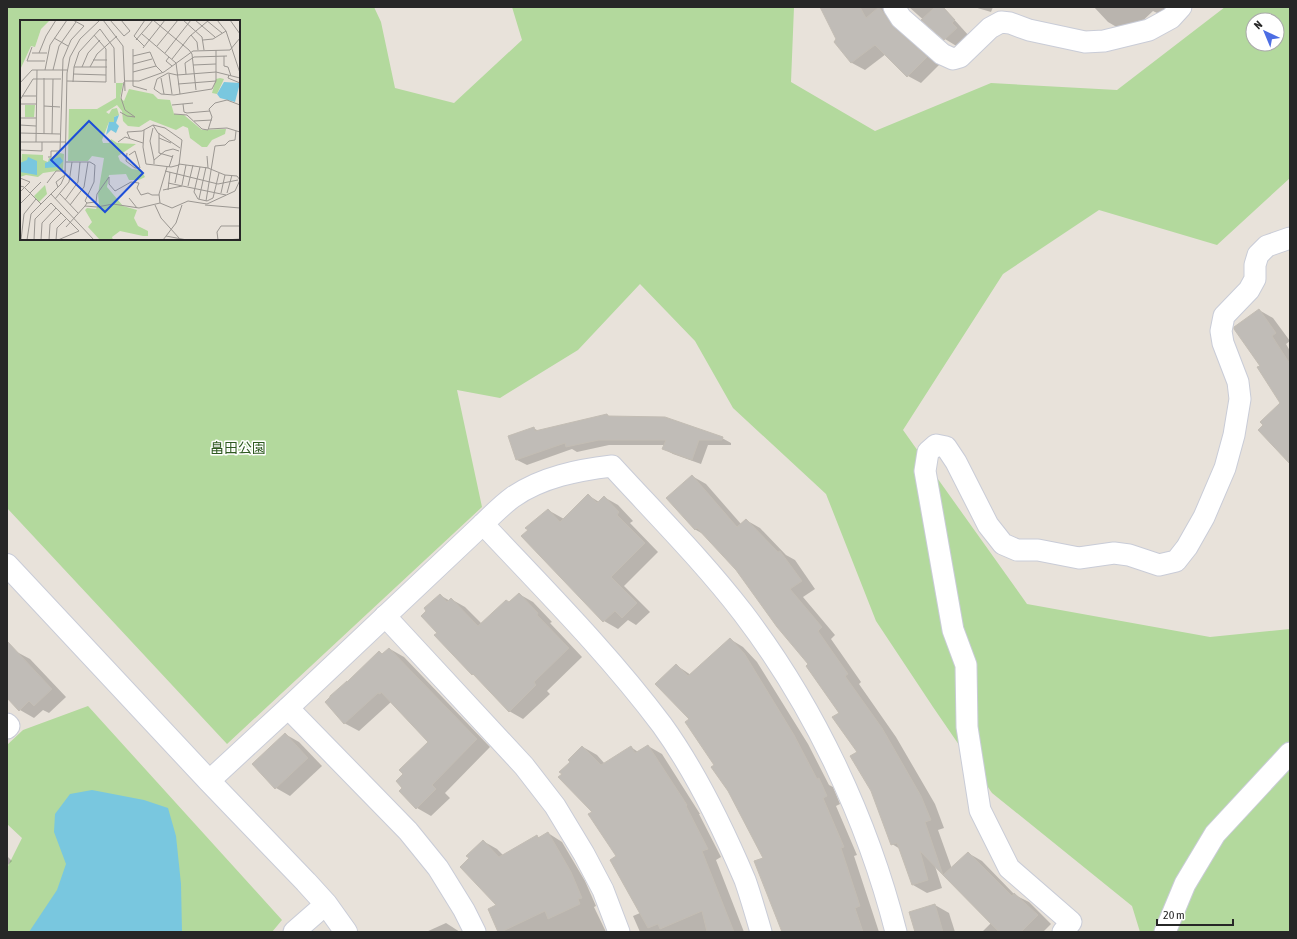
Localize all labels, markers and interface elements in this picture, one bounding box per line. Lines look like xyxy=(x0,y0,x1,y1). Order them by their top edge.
north arrow xyxy=(1245,12,1285,52)
text: N xyxy=(1252,18,1265,31)
inset map xyxy=(20,20,240,240)
park label: 畠田公園 xyxy=(210,440,266,456)
scale bar xyxy=(1157,901,1233,927)
text: 20 m xyxy=(1163,908,1185,922)

